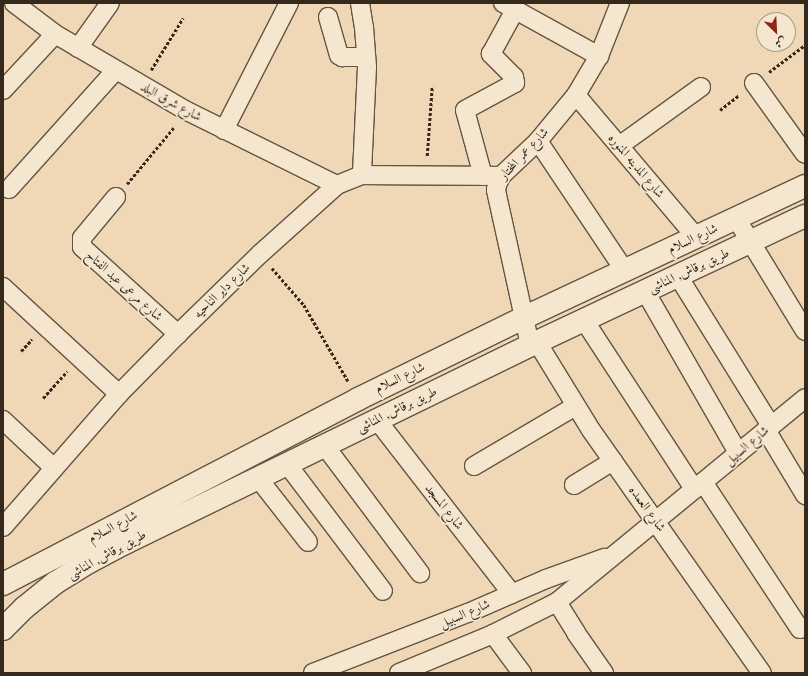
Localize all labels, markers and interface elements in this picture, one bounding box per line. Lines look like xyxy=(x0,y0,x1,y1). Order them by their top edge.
north arrow xyxy=(756,12,796,52)
text: ش xyxy=(773,33,789,52)
street label: شارع شرق البلد xyxy=(138,79,204,125)
street label: شارع عمر المختار xyxy=(496,125,552,183)
street label: شارع المدينه المنوره xyxy=(605,131,667,201)
street label: شارع السلام xyxy=(666,221,720,257)
street label: طريق برقاش, المناشى xyxy=(646,245,732,297)
street label: شارع مرعى عبد الفتاح xyxy=(82,247,166,325)
street label: شارع داير الناحيه xyxy=(191,260,253,322)
street label: شارع السلام xyxy=(373,359,427,397)
street label: طريق برقاش, المناشى xyxy=(354,384,440,436)
street label: شارع السبيل xyxy=(722,423,772,469)
street label: شارع المسجد xyxy=(421,481,467,533)
street label: شارع العمده xyxy=(625,483,669,535)
street label: شارع السلام xyxy=(86,508,140,546)
street label: طريق برقاش, المناشى xyxy=(65,527,149,583)
street label: شارع السبيل xyxy=(437,596,493,632)

